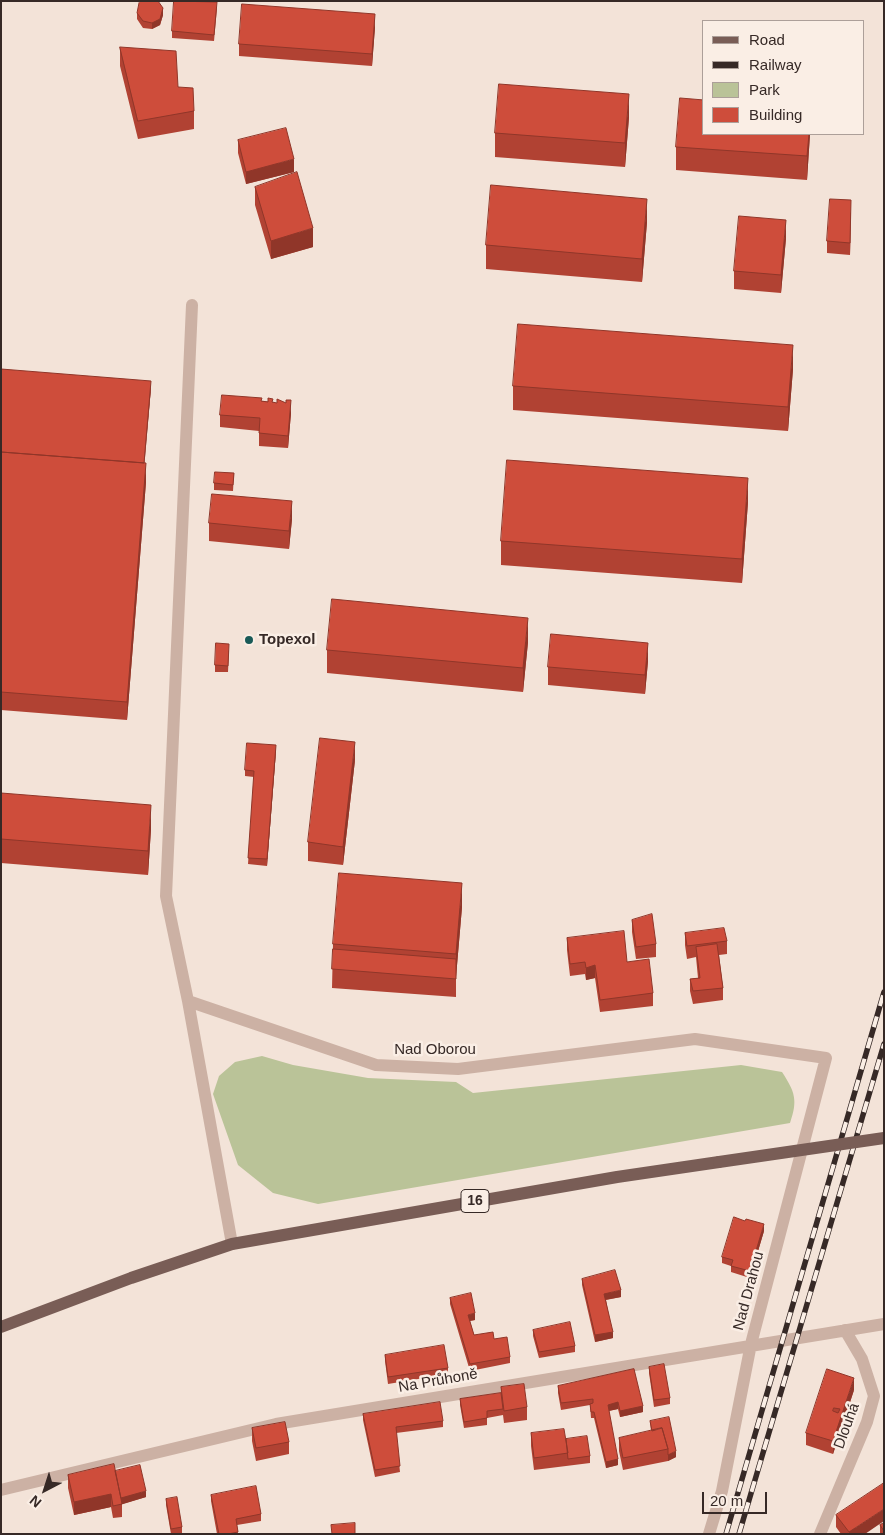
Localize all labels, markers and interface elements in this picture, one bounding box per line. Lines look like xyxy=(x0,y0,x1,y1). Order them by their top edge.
legend xyxy=(702,20,865,135)
text: Road xyxy=(749,31,785,48)
text: Railway xyxy=(749,56,802,73)
text: Park xyxy=(749,81,780,98)
text: Building xyxy=(749,106,802,123)
place label: Topexol xyxy=(259,631,315,649)
marker: Topexol xyxy=(243,634,255,646)
street label: Nad Oborou xyxy=(394,1041,476,1059)
road number: 16 xyxy=(461,1190,489,1212)
street label: Nad Drahou xyxy=(730,1250,768,1332)
street label: Na Průhoně xyxy=(397,1365,479,1397)
street label: Dlouhá xyxy=(830,1401,864,1451)
north arrow xyxy=(20,1465,70,1515)
scale bar xyxy=(705,1482,770,1514)
text: N xyxy=(26,1492,44,1511)
text: 20 m xyxy=(710,1492,743,1509)

